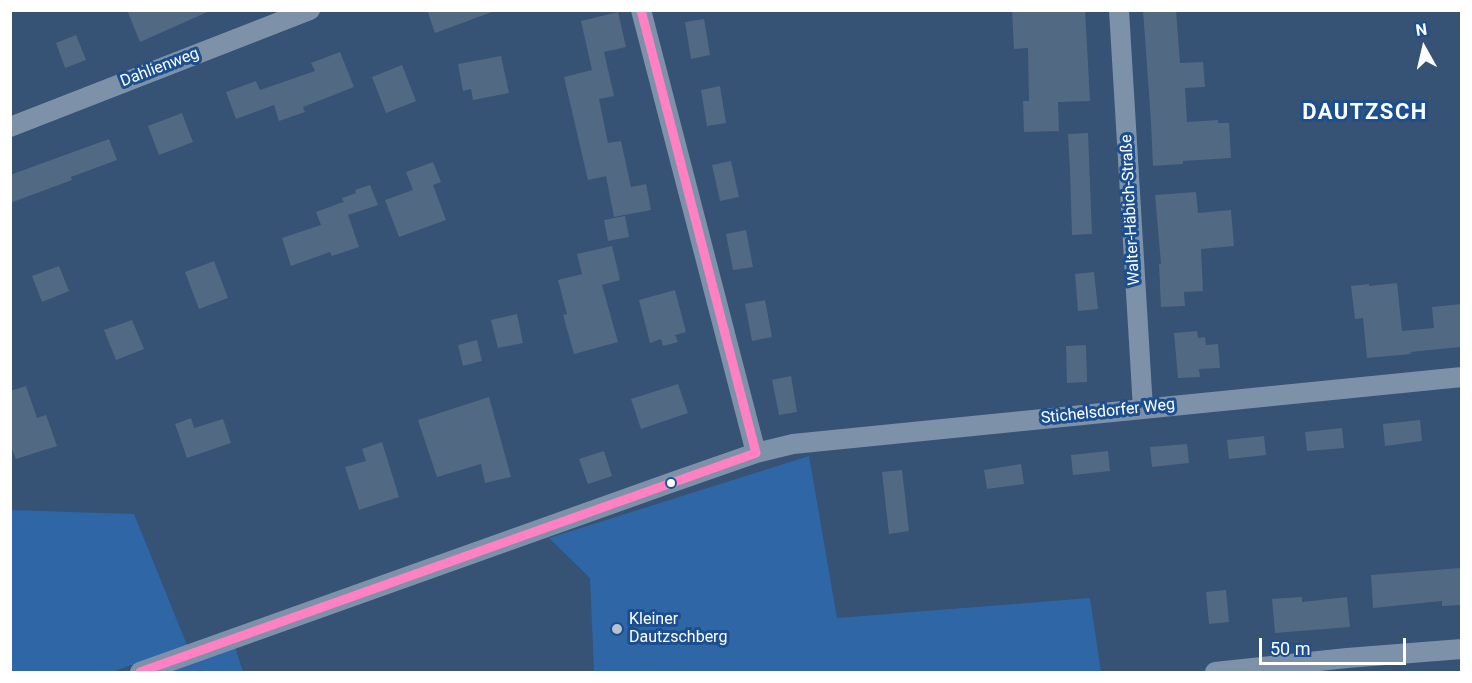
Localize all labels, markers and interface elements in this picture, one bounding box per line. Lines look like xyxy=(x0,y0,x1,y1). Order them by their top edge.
north arrow xyxy=(1394,18,1454,78)
text: N xyxy=(1415,19,1428,40)
street label: Dahlienweg xyxy=(118,44,202,92)
district label: DAUTZSCH xyxy=(1302,100,1428,126)
street label: Walter-Häbich-Straße xyxy=(1117,134,1145,286)
street label: Stichelsdorfer Weg xyxy=(1040,395,1176,429)
unlabelled marker xyxy=(665,477,677,489)
place label: Kleiner Dautzschberg xyxy=(629,610,727,648)
marker: Kleiner Dautzschberg xyxy=(610,622,624,636)
scale bar xyxy=(1262,626,1409,664)
text: 50 m xyxy=(1270,638,1310,659)

